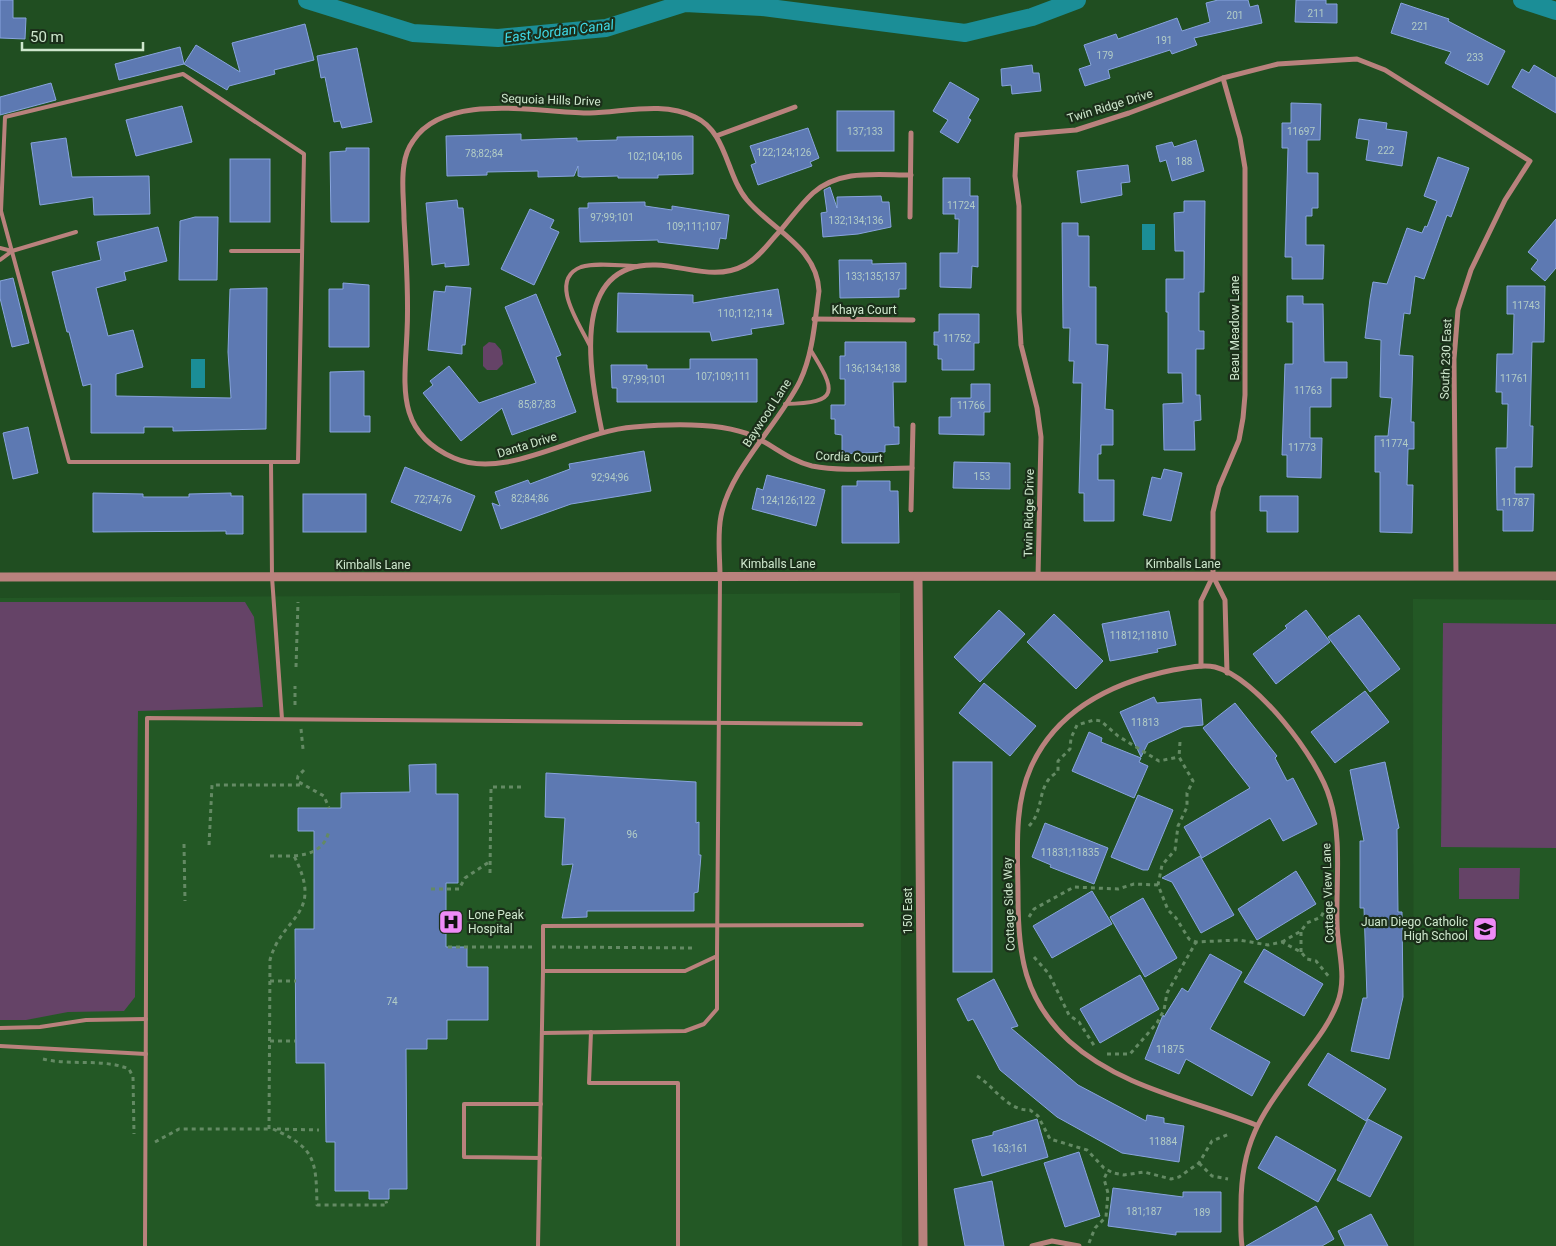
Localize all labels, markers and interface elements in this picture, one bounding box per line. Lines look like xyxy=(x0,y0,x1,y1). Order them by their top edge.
house number: 211 xyxy=(1308,8,1324,19)
house number: 201 xyxy=(1227,10,1243,21)
water label: East Jordan Canal xyxy=(503,16,615,46)
scale bar xyxy=(22,20,144,52)
house number: 221 xyxy=(1412,21,1428,32)
text: 50 m xyxy=(30,28,64,46)
house number: 191 xyxy=(1156,35,1172,46)
house number: 179 xyxy=(1097,50,1113,61)
house number: 233 xyxy=(1467,52,1483,63)
street label: Twin Ridge Drive xyxy=(1066,86,1154,126)
street label: Sequoia Hills Drive xyxy=(501,91,601,109)
house number: 137;133 xyxy=(847,126,883,137)
house number: 11697 xyxy=(1287,126,1315,137)
house number: 222 xyxy=(1378,145,1395,156)
house number: 122;124;126 xyxy=(757,147,812,158)
house number: 78;82;84 xyxy=(465,148,503,159)
house number: 102;104;106 xyxy=(628,151,683,162)
house number: 188 xyxy=(1176,156,1193,167)
house number: 11724 xyxy=(947,200,975,211)
house number: 97;99;101 xyxy=(590,212,634,223)
house number: 132;134;136 xyxy=(829,215,884,226)
house number: 109;111;107 xyxy=(667,221,722,232)
house number: 133;135;137 xyxy=(846,271,901,282)
street label: Beau Meadow Lane xyxy=(1228,276,1242,380)
house number: 11743 xyxy=(1512,300,1540,311)
street label: Khaya Court xyxy=(831,303,897,317)
house number: 110;112;114 xyxy=(718,308,773,319)
street label: South 230 East xyxy=(1438,318,1454,400)
house number: 11752 xyxy=(943,333,971,344)
house number: 136;134;138 xyxy=(846,363,901,374)
house number: 107;109;111 xyxy=(696,371,750,382)
house number: 11761 xyxy=(1500,373,1528,384)
house number: 97;99;101 xyxy=(622,374,666,385)
street label: Baywood Lane xyxy=(740,376,794,450)
house number: 11763 xyxy=(1294,385,1322,396)
house number: 85;87;83 xyxy=(518,399,556,410)
house number: 11766 xyxy=(957,400,985,411)
street label: Danta Drive xyxy=(496,429,558,461)
house number: 11774 xyxy=(1380,438,1408,449)
house number: 11773 xyxy=(1288,442,1316,453)
street label: Cordia Court xyxy=(815,449,883,465)
street label: Twin Ridge Drive xyxy=(1021,469,1037,557)
house number: 153 xyxy=(974,471,990,482)
house number: 92;94;96 xyxy=(591,472,629,483)
house number: 82;84;86 xyxy=(511,493,549,504)
house number: 72;74;76 xyxy=(414,494,452,505)
house number: 124;126;122 xyxy=(761,495,816,506)
house number: 11787 xyxy=(1501,497,1529,508)
street label: Kimballs Lane xyxy=(740,557,816,571)
street label: Kimballs Lane xyxy=(1145,557,1221,571)
street label: Kimballs Lane xyxy=(335,558,411,572)
house number: 11812;11810 xyxy=(1110,630,1169,641)
house number: 11813 xyxy=(1131,717,1159,728)
house number: 96 xyxy=(626,829,638,840)
street label: Cottage View Lane xyxy=(1319,843,1337,943)
house number: 11831;11835 xyxy=(1041,847,1100,858)
street label: Cottage Side Way xyxy=(1000,857,1018,951)
street label: 150 East xyxy=(901,888,915,934)
place label: Lone Peak Hospital xyxy=(468,908,525,936)
hospital icon: Lone Peak Hospital xyxy=(438,909,464,935)
place label: Juan Diego Catholic High School xyxy=(1361,915,1468,943)
school or university icon: Juan Diego Catholic High School xyxy=(1472,916,1498,942)
house number: 74 xyxy=(386,996,398,1007)
house number: 11875 xyxy=(1156,1044,1184,1055)
house number: 11884 xyxy=(1149,1136,1177,1147)
house number: 163;161 xyxy=(992,1143,1028,1154)
house number: 181;187 xyxy=(1126,1206,1162,1217)
house number: 189 xyxy=(1194,1207,1210,1218)

